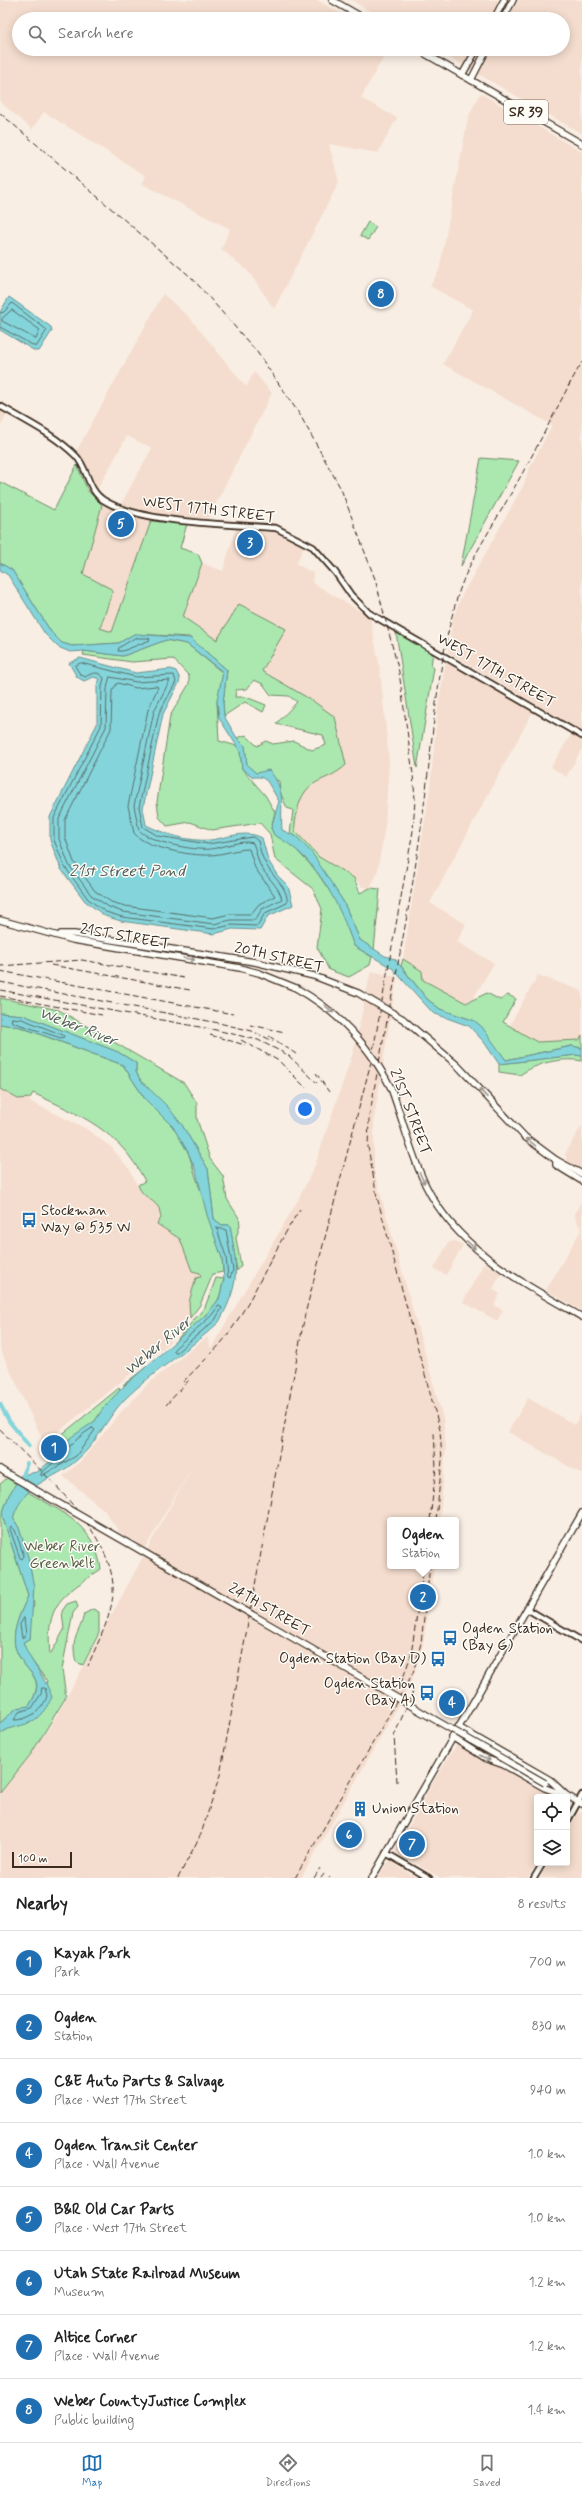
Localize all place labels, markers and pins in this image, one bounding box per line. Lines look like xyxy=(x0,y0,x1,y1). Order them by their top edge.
pin: 8 xyxy=(368,279,394,309)
pin: 5 xyxy=(108,509,134,539)
pin: 3 xyxy=(237,528,263,558)
place label: Stockman Way @ 535 W xyxy=(41,1201,130,1238)
bus stop icon: Stockman Way @ 535 W xyxy=(20,1211,38,1229)
pin: 1 xyxy=(41,1433,67,1463)
pin: 2 xyxy=(410,1582,436,1612)
place label: Ogden Station (Bay G) xyxy=(462,1619,553,1656)
bus stop icon: Ogden Station (Bay G) xyxy=(441,1629,459,1647)
place label: Ogden Station (Bay D) xyxy=(279,1649,427,1669)
bus stop icon: Ogden Station (Bay D) xyxy=(429,1650,447,1668)
place label: Ogden Station (Bay A) xyxy=(324,1674,416,1711)
bus stop icon: Ogden Station (Bay A) xyxy=(418,1684,436,1702)
pin: 4 xyxy=(439,1688,465,1718)
place label: Union Station xyxy=(372,1799,459,1819)
building icon: Union Station xyxy=(351,1800,369,1818)
pin: 6 xyxy=(336,1820,362,1850)
pin: 7 xyxy=(399,1829,425,1859)

